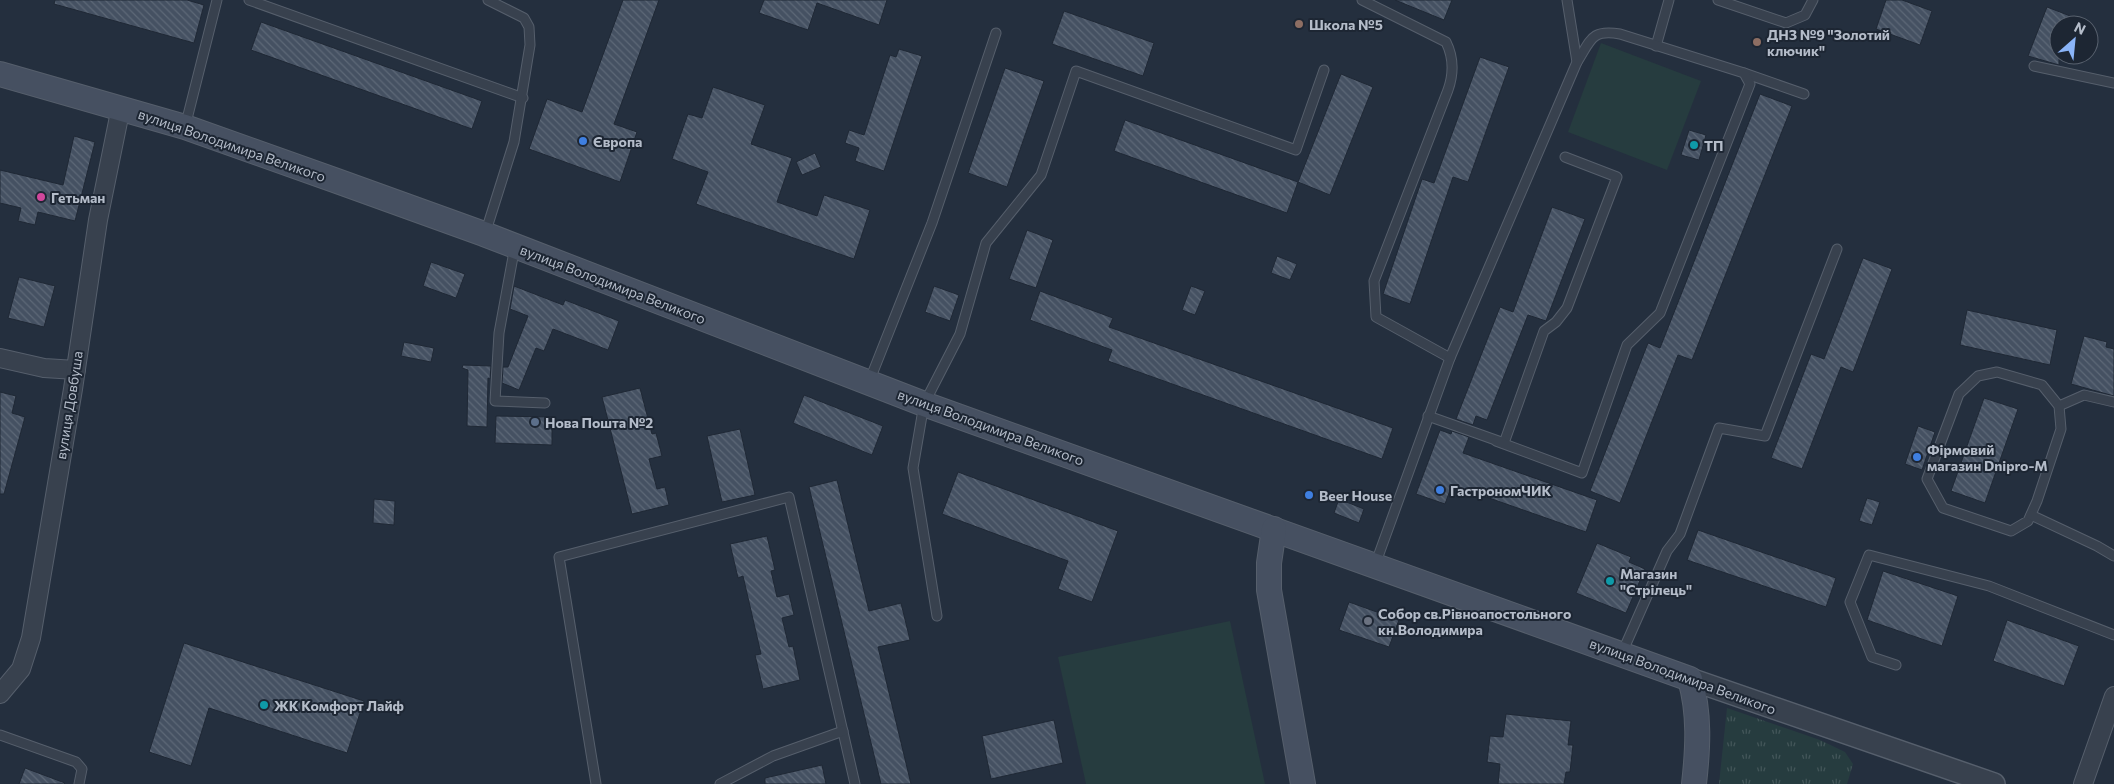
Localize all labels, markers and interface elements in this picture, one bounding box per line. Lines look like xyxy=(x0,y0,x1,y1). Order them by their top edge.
north arrow xyxy=(2049,15,2099,65)
place label: Школа №5 xyxy=(1309,16,1383,33)
marker: Школа №5 xyxy=(1293,18,1305,30)
text: N xyxy=(2072,18,2089,38)
place label: ДНЗ №9 "Золотий ключик" xyxy=(1767,26,1890,59)
marker: ДНЗ №9 "Золотий ключик" xyxy=(1751,36,1763,48)
street label: вулиця Володимира Великого xyxy=(136,105,328,185)
place label: Європа xyxy=(593,133,642,150)
marker: Європа xyxy=(577,135,589,147)
place label: ТП xyxy=(1704,137,1724,154)
marker: ТП xyxy=(1688,139,1700,151)
place label: Гетьман xyxy=(51,189,105,206)
marker: Гетьман xyxy=(35,191,47,203)
street label: вулиця Володимира Великого xyxy=(518,241,708,327)
street label: вулиця Довбуша xyxy=(52,350,86,460)
street label: вулиця Володимира Великого xyxy=(896,385,1086,469)
place label: Нова Пошта №2 xyxy=(545,414,653,431)
marker: Нова Пошта №2 xyxy=(529,416,541,428)
place label: Фірмовий магазин Dnipro-M xyxy=(1927,441,2048,474)
marker: Фірмовий магазин Dnipro-M xyxy=(1911,451,1923,463)
place label: ГастрономЧИК xyxy=(1450,482,1552,499)
marker: ГастрономЧИК xyxy=(1434,484,1446,496)
place label: Beer House xyxy=(1319,487,1392,504)
marker: Beer House xyxy=(1303,489,1315,501)
place label: Магазин "Стрілець" xyxy=(1620,565,1692,598)
marker: Магазин "Стрілець" xyxy=(1604,575,1616,587)
place label: Собор св.Рівноапостольного кн.Володимира xyxy=(1378,605,1571,638)
marker: Собор св.Рівноапостольного кн.Володимира xyxy=(1362,615,1374,627)
street label: вулиця Володимира Великого xyxy=(1588,634,1778,718)
place label: ЖК Комфорт Лайф xyxy=(274,697,404,714)
marker: ЖК Комфорт Лайф xyxy=(258,699,270,711)

